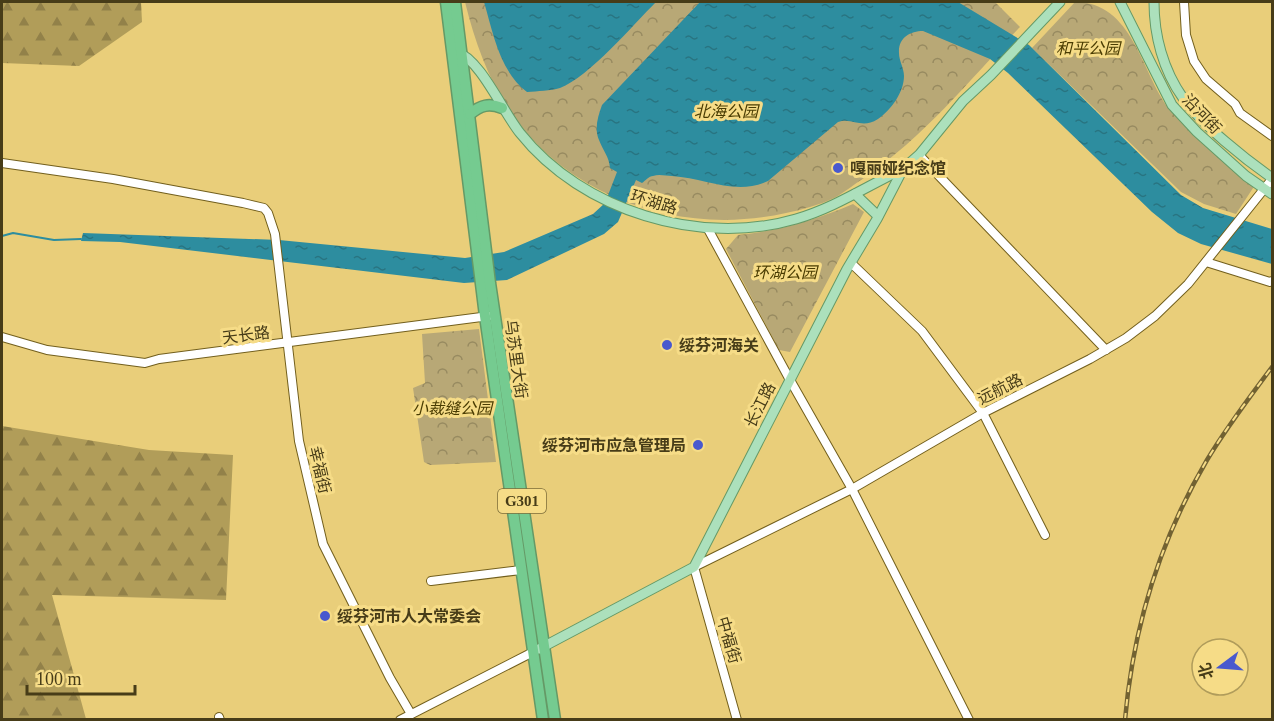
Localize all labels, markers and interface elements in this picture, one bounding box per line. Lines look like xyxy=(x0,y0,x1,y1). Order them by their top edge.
park label: 和平公园 xyxy=(1056,40,1122,57)
street label: 沿河街 xyxy=(1179,91,1225,137)
park label: 北海公园 xyxy=(694,103,760,120)
place label: 嘎丽娅纪念馆 xyxy=(850,159,946,177)
marker: 嘎丽娅纪念馆 xyxy=(831,161,845,175)
street label: 环湖路 xyxy=(629,187,679,217)
park label: 环湖公园 xyxy=(753,264,819,281)
street label: 乌苏里大街 xyxy=(502,318,530,400)
street label: 天长路 xyxy=(221,324,271,346)
place label: 绥芬河海关 xyxy=(679,337,759,354)
marker: 绥芬河海关 xyxy=(660,338,674,352)
street label: 远航路 xyxy=(975,371,1025,407)
street label: 长江路 xyxy=(742,380,778,430)
park label: 小裁缝公园 xyxy=(412,400,494,417)
place label: 绥芬河市应急管理局 xyxy=(542,437,686,454)
marker: 绥芬河市应急管理局 xyxy=(691,438,705,452)
street label: 幸福街 xyxy=(306,445,334,495)
road number: G301 xyxy=(498,489,546,513)
place label: 绥芬河市人大常委会 xyxy=(337,608,481,625)
marker: 绥芬河市人大常委会 xyxy=(318,609,332,623)
street label: 中福街 xyxy=(714,615,744,665)
north arrow xyxy=(1190,637,1250,697)
scale bar xyxy=(27,658,135,696)
text: 北 xyxy=(1196,661,1216,681)
text: 100 m xyxy=(36,669,82,689)

